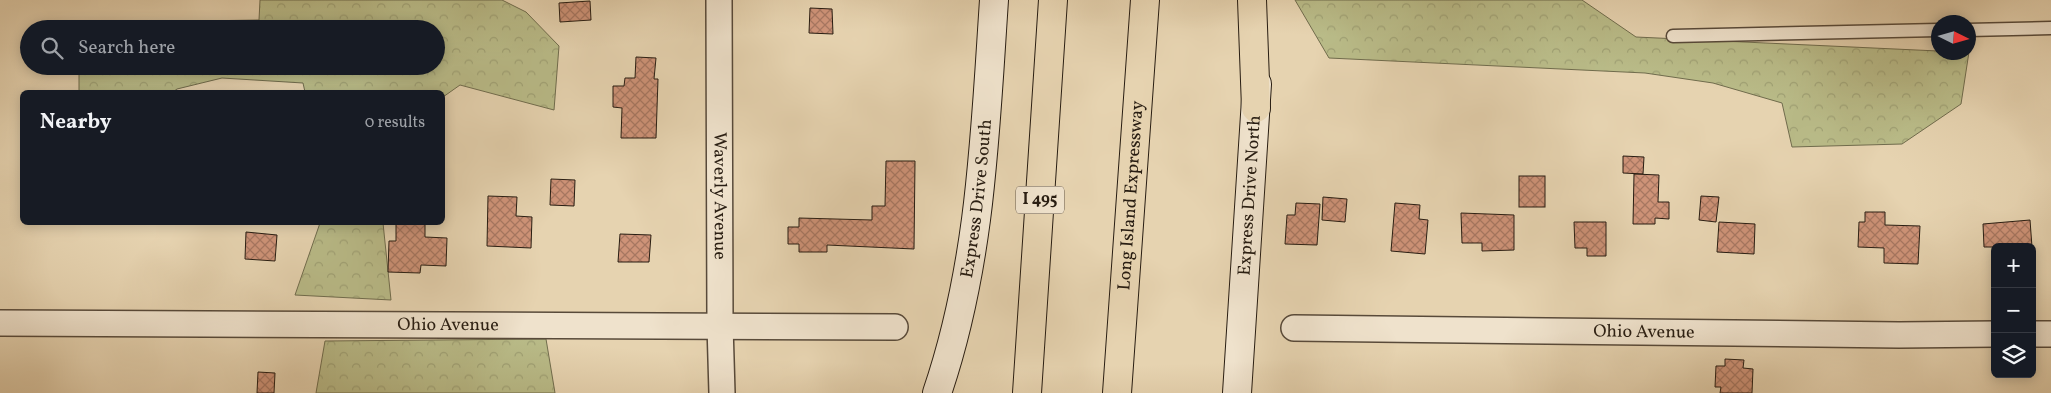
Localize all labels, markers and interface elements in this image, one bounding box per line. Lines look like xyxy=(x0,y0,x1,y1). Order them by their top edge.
north arrow xyxy=(1931,15,1976,60)
search box xyxy=(20,20,445,75)
icon: search xyxy=(38,34,66,62)
text: Search here xyxy=(78,35,175,61)
street label: Long Island Expressway xyxy=(1112,100,1150,291)
text: Nearby xyxy=(40,108,111,137)
text: 0 results xyxy=(365,112,425,134)
street label: Express Drive North xyxy=(1232,114,1267,276)
street label: Express Drive South xyxy=(954,118,999,280)
street label: Waverly Avenue xyxy=(707,132,732,260)
road number: I 495 xyxy=(1016,186,1064,214)
map controls xyxy=(1991,243,2036,378)
button: + xyxy=(1991,243,2036,288)
button: − xyxy=(1991,288,2036,333)
street label: Ohio Avenue xyxy=(397,312,499,338)
street label: Ohio Avenue xyxy=(1593,319,1695,345)
button: layers xyxy=(1991,333,2036,378)

